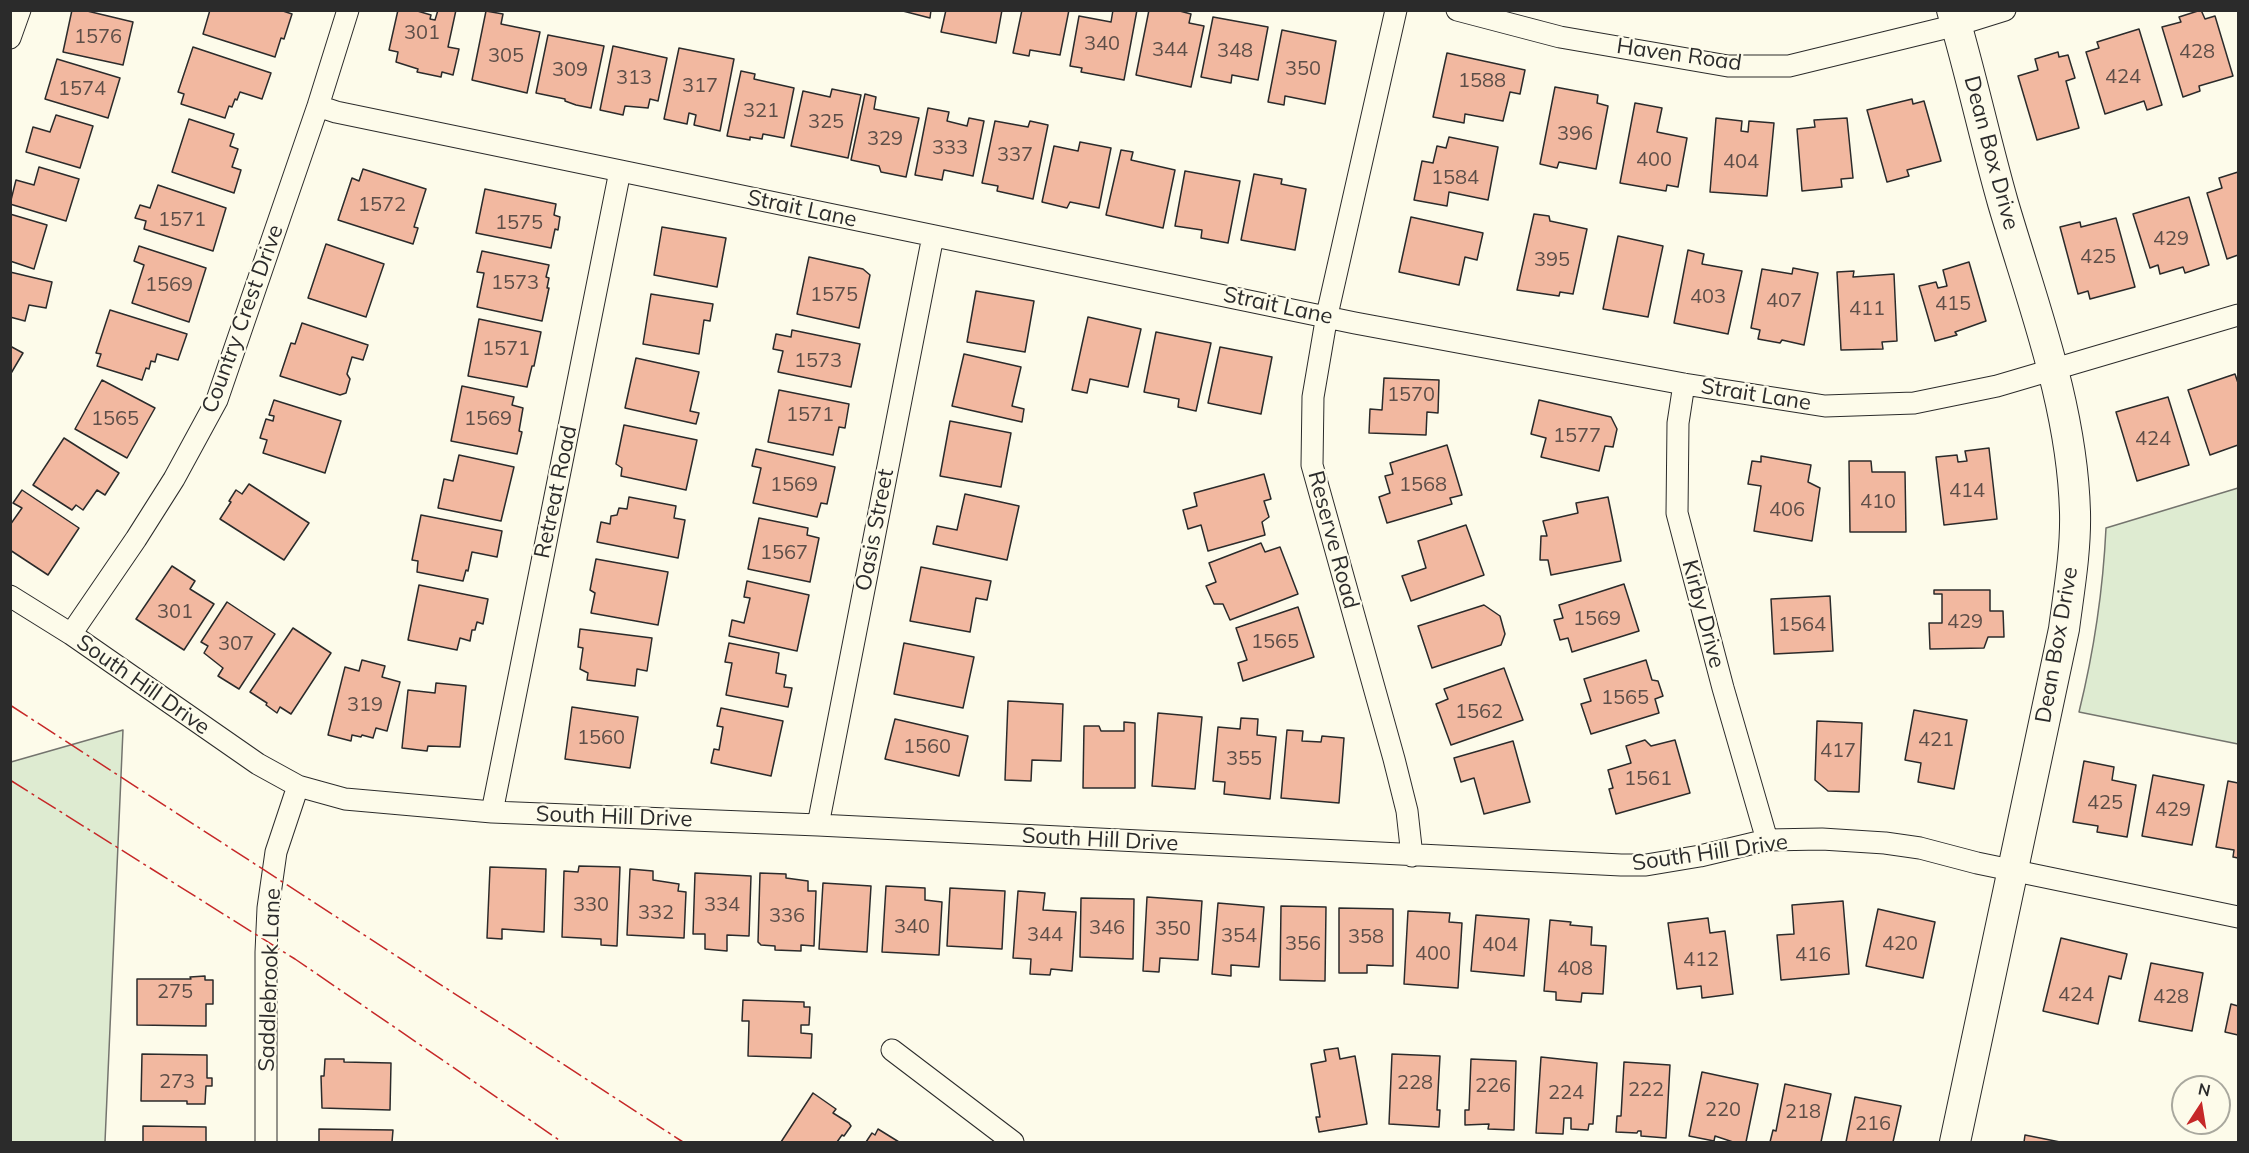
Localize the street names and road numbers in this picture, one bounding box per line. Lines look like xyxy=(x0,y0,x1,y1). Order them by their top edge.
street label: Haven Road xyxy=(1615,33,1743,77)
street label: Dean Box Drive xyxy=(1958,73,2024,233)
street label: Strait Lane xyxy=(745,185,859,233)
street label: Country Crest Drive xyxy=(197,221,289,417)
street label: Strait Lane xyxy=(1221,282,1335,330)
street label: Strait Lane xyxy=(1699,373,1813,417)
street label: Retreat Road xyxy=(529,423,583,561)
street label: Oasis Street xyxy=(850,467,900,593)
street label: Reserve Road xyxy=(1302,468,1364,612)
street label: Kirby Drive xyxy=(1676,557,1730,671)
street label: Dean Box Drive xyxy=(2030,565,2084,725)
street label: South Hill Drive xyxy=(71,629,215,741)
street label: South Hill Drive xyxy=(535,801,693,833)
street label: South Hill Drive xyxy=(1021,823,1179,857)
street label: South Hill Drive xyxy=(1631,829,1789,877)
street label: Saddlebrook Lane xyxy=(254,888,286,1072)

